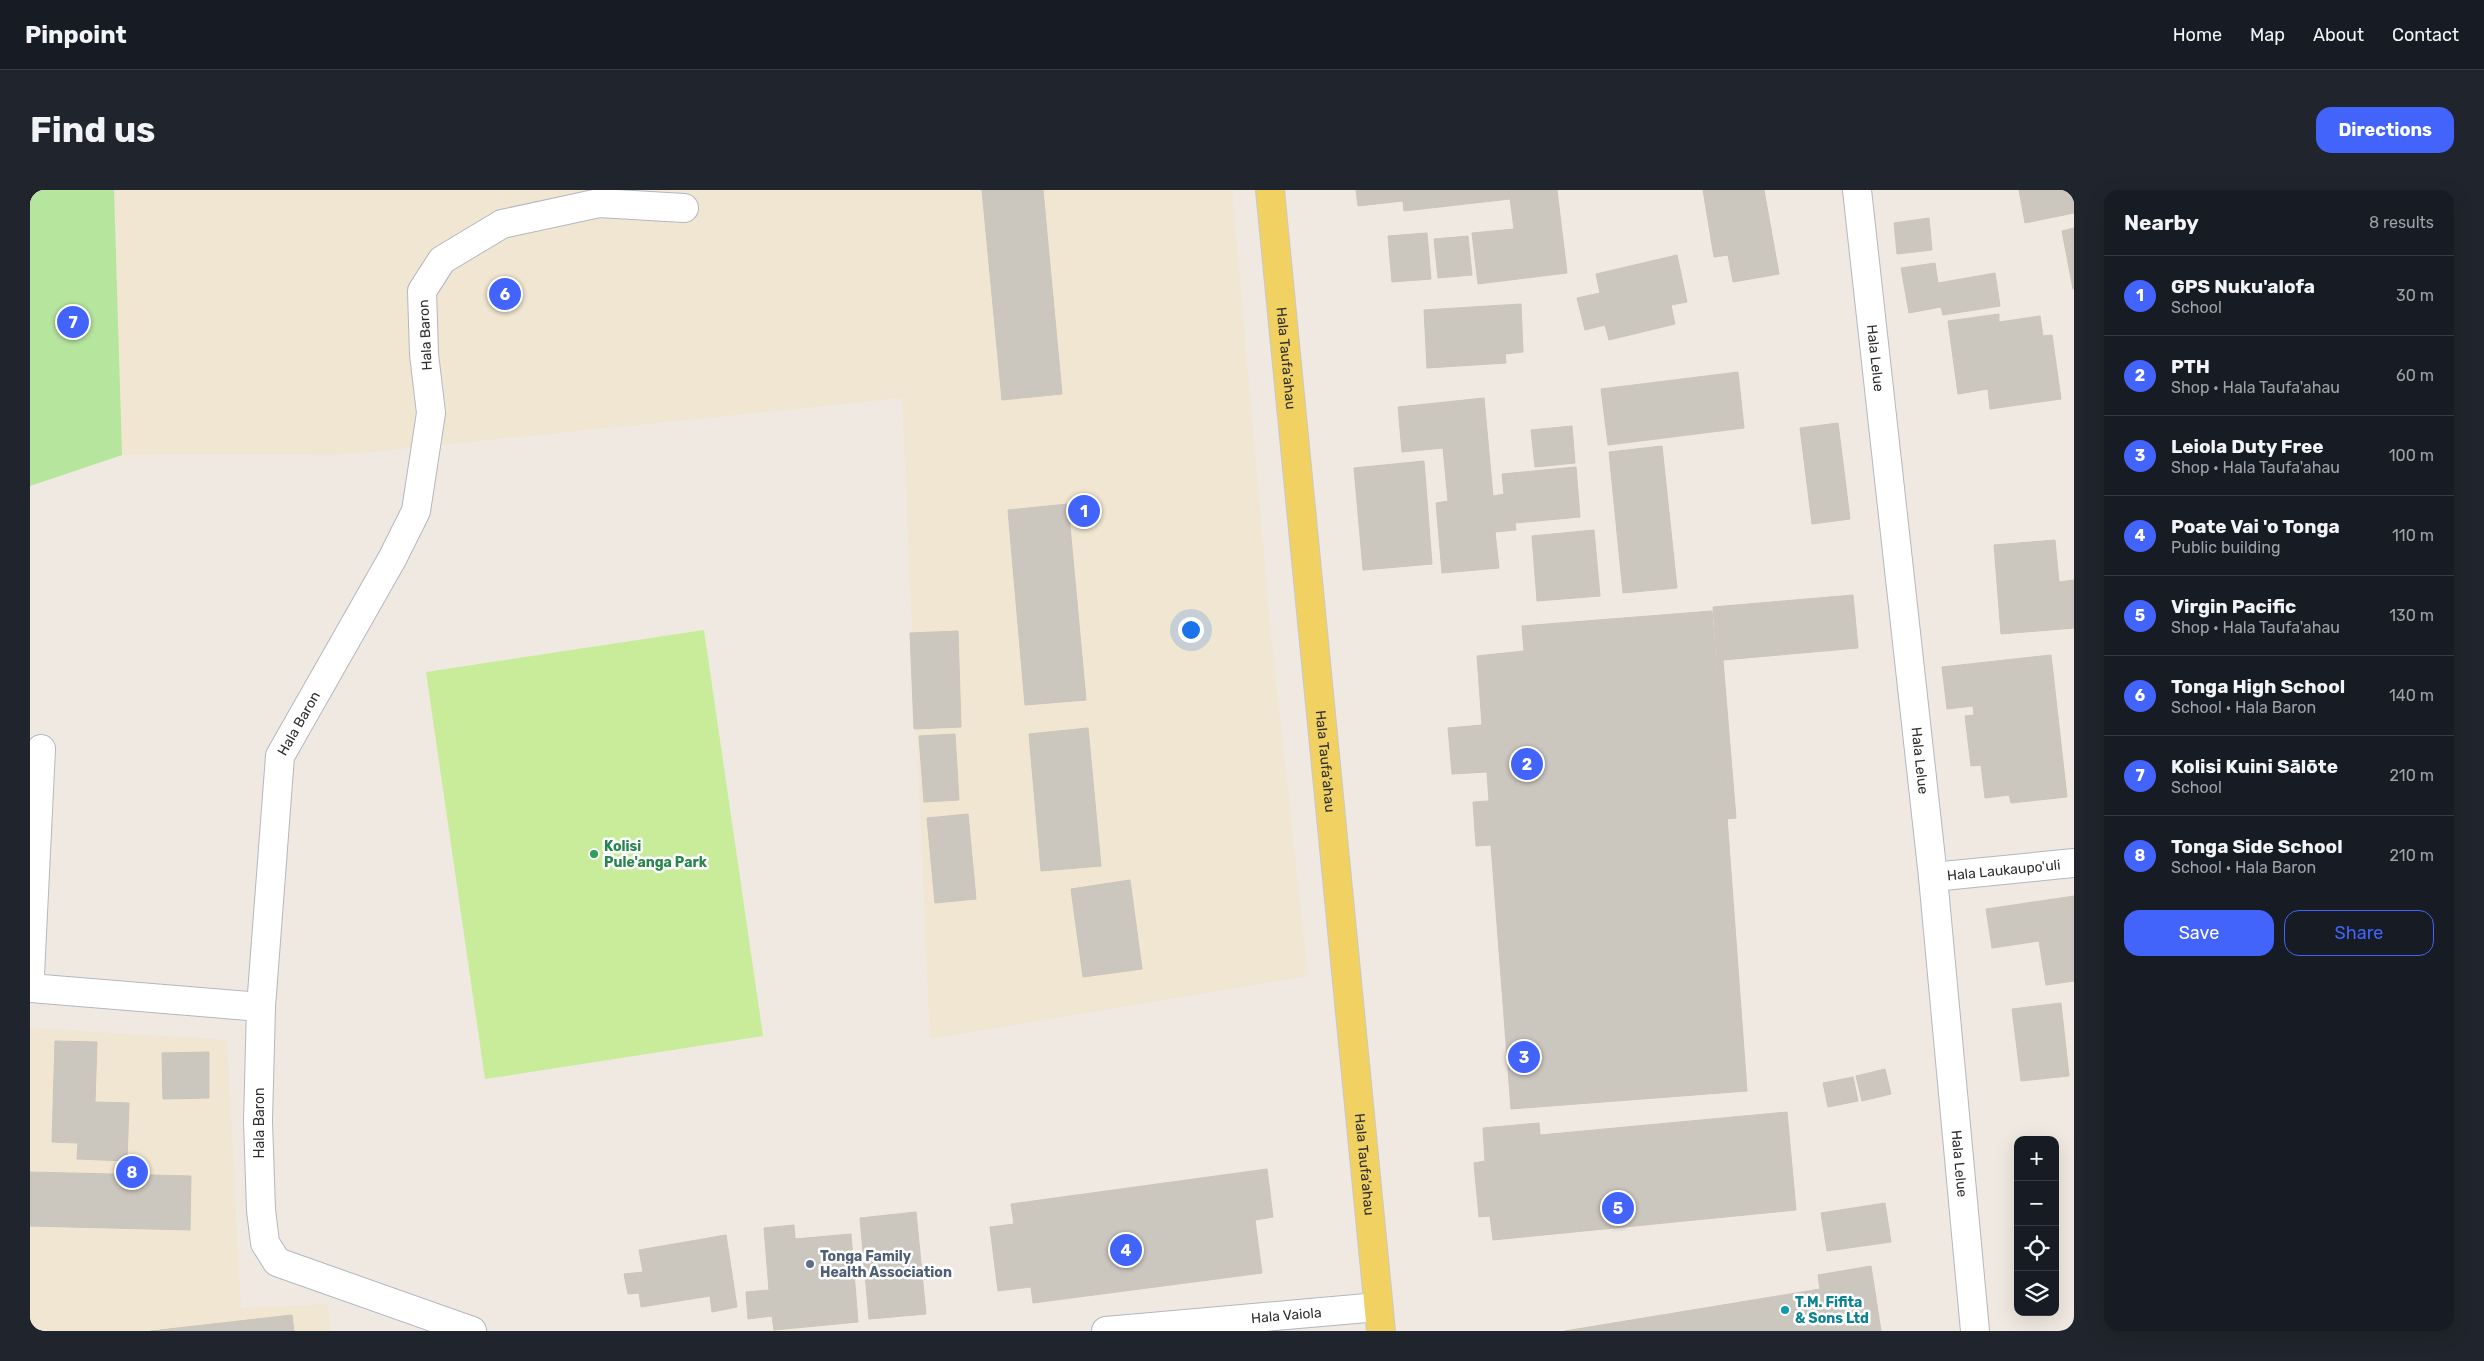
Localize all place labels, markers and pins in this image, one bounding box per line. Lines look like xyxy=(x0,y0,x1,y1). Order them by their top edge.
pin: 6 xyxy=(489,275,521,313)
pin: 7 xyxy=(57,303,89,341)
pin: 1 xyxy=(1068,492,1100,530)
pin: 2 xyxy=(1511,745,1543,783)
place label: Kolisi Pule'anga Park xyxy=(604,838,708,871)
marker: Kolisi Pule'anga Park xyxy=(588,848,600,860)
pin: 3 xyxy=(1508,1038,1540,1076)
pin: 8 xyxy=(116,1153,148,1191)
pin: 5 xyxy=(1602,1189,1634,1227)
pin: 4 xyxy=(1110,1231,1142,1269)
place label: Tonga Family Health Association xyxy=(820,1248,952,1281)
marker: Tonga Family Health Association xyxy=(804,1258,816,1270)
place label: T.M. Fifita & Sons Ltd xyxy=(1795,1294,1869,1327)
marker: T.M. Fifita & Sons Ltd xyxy=(1779,1304,1791,1316)

